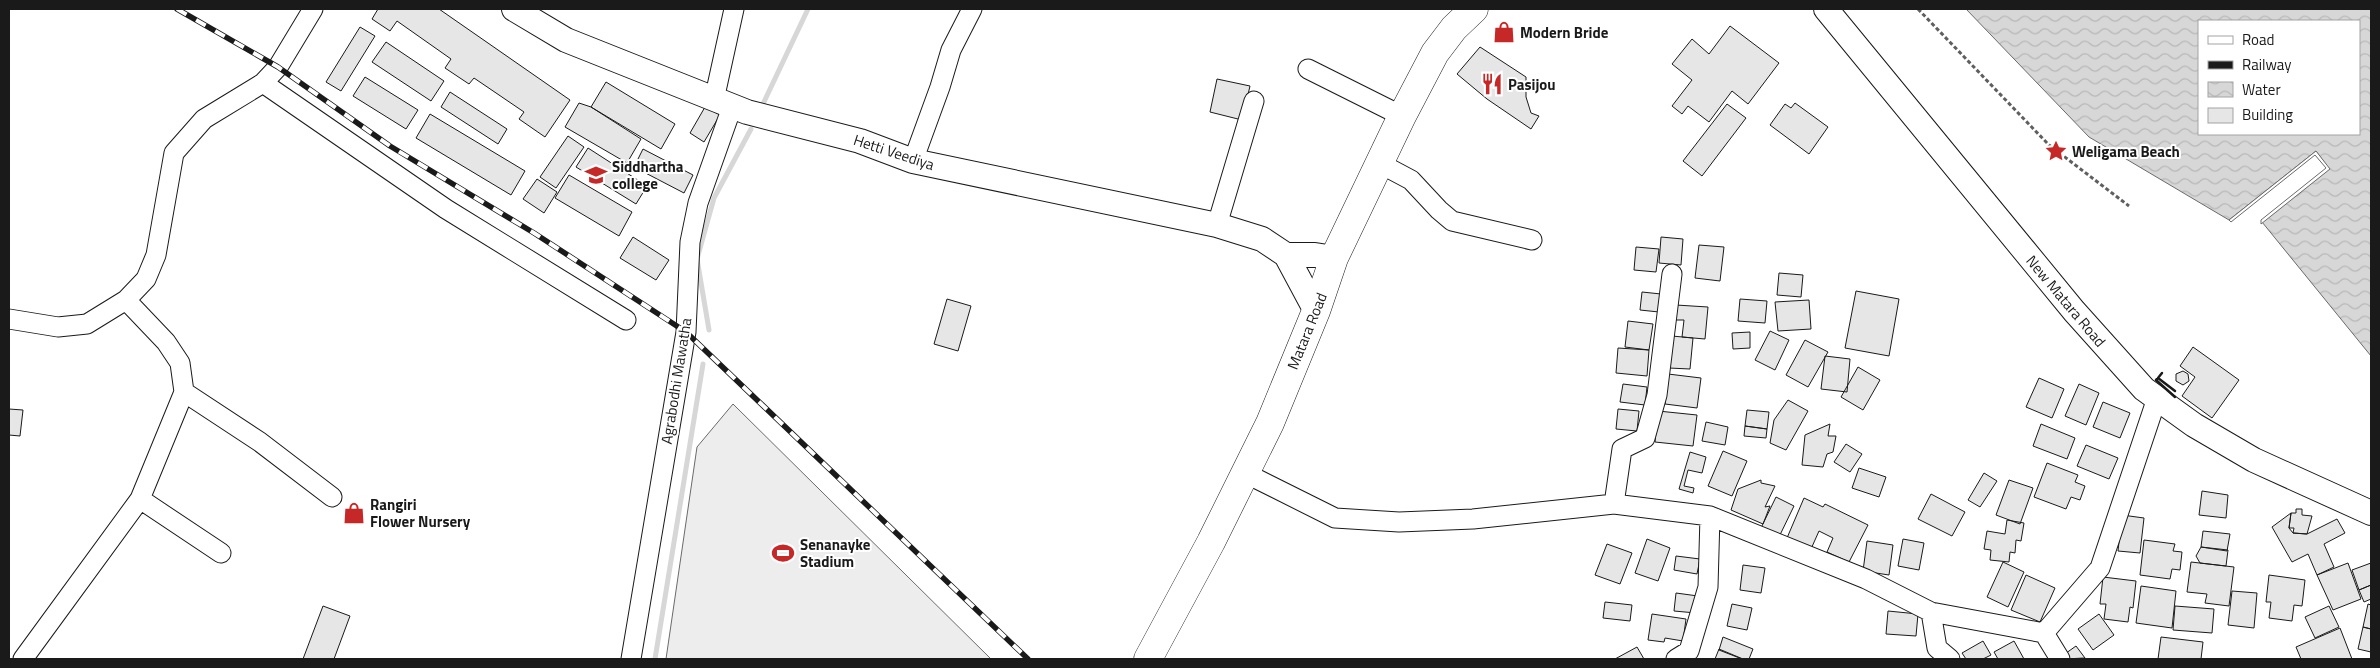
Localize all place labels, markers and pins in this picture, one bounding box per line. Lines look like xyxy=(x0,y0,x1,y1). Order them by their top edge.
shop icon: Modern Bride xyxy=(1491,19,1517,45)
place label: Modern Bride xyxy=(1520,21,1609,44)
restaurant icon: Pasijou xyxy=(1479,71,1505,97)
place label: Pasijou xyxy=(1508,73,1556,96)
place icon: Weligama Beach xyxy=(2043,138,2069,164)
place label: Weligama Beach xyxy=(2072,140,2180,163)
place label: Siddhartha college xyxy=(612,155,684,195)
school or university icon: Siddhartha college xyxy=(583,162,609,188)
place label: Rangiri Flower Nursery xyxy=(370,493,471,533)
shop icon: Rangiri Flower Nursery xyxy=(341,500,367,526)
place label: Senanayke Stadium xyxy=(800,533,871,573)
sports icon: Senanayke Stadium xyxy=(770,540,796,566)

